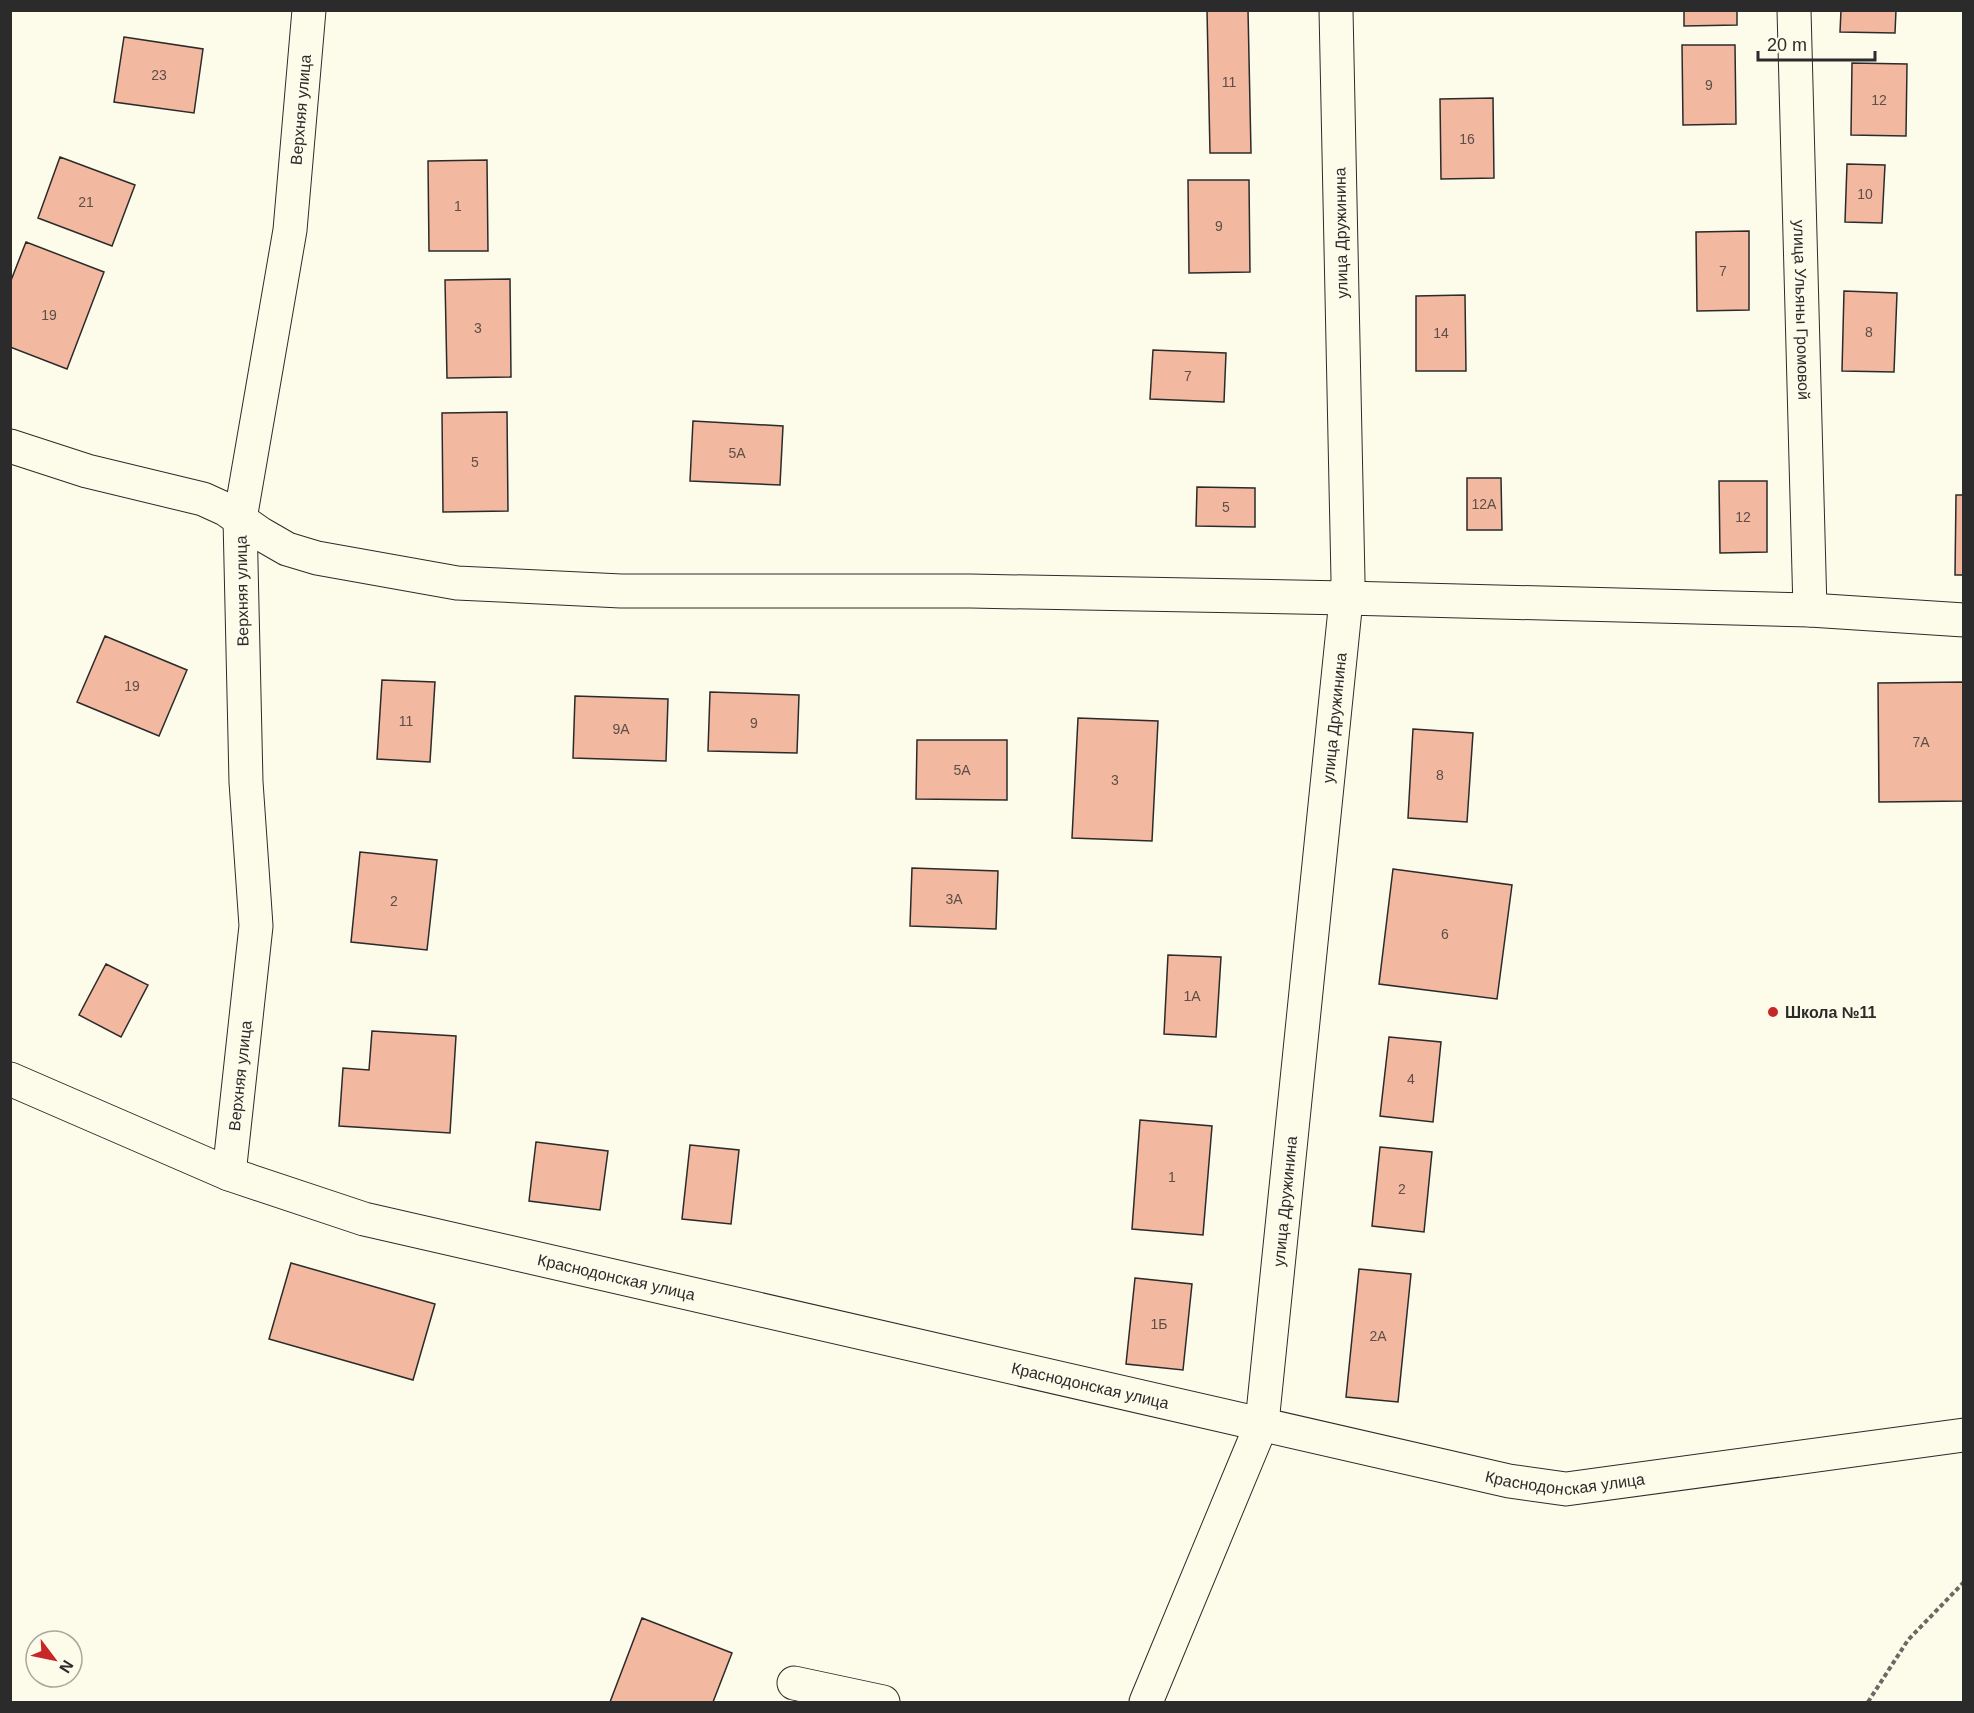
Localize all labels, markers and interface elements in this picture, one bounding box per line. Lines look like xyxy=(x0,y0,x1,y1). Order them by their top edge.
scale bar xyxy=(1758,24,1875,62)
text: 20 m xyxy=(1767,35,1807,55)
street label: Верхняя улица xyxy=(287,54,314,166)
house number: 23 xyxy=(151,67,167,83)
house number: 11 xyxy=(1222,74,1236,90)
house number: 9 xyxy=(1705,77,1713,93)
house number: 12 xyxy=(1871,92,1887,108)
house number: 16 xyxy=(1459,131,1475,147)
street label: улица Дружинина xyxy=(1331,167,1351,299)
house number: 10 xyxy=(1857,186,1873,202)
house number: 21 xyxy=(78,194,94,210)
house number: 1 xyxy=(454,198,462,214)
house number: 9 xyxy=(1215,218,1223,234)
street label: улица Ульяны Громовой xyxy=(1791,220,1813,400)
house number: 7 xyxy=(1719,263,1727,279)
house number: 19 xyxy=(41,307,57,323)
house number: 3 xyxy=(474,320,482,336)
house number: 8 xyxy=(1865,324,1873,340)
house number: 14 xyxy=(1433,325,1449,341)
house number: 7 xyxy=(1184,368,1192,384)
house number: 5А xyxy=(728,445,746,461)
house number: 5 xyxy=(471,454,479,470)
house number: 12А xyxy=(1472,496,1497,512)
house number: 5 xyxy=(1222,499,1230,515)
house number: 12 xyxy=(1735,509,1751,525)
street label: Верхняя улица xyxy=(233,535,251,647)
street label: улица Дружинина xyxy=(1319,652,1349,784)
house number: 19 xyxy=(124,678,140,694)
house number: 11 xyxy=(399,713,413,729)
house number: 9 xyxy=(750,715,758,731)
house number: 9А xyxy=(612,721,630,737)
house number: 7А xyxy=(1912,734,1930,750)
house number: 5А xyxy=(953,762,971,778)
house number: 8 xyxy=(1436,767,1444,783)
house number: 3 xyxy=(1111,772,1119,788)
house number: 3А xyxy=(945,891,963,907)
house number: 2 xyxy=(390,893,398,909)
house number: 6 xyxy=(1441,926,1449,942)
house number: 1А xyxy=(1183,988,1201,1004)
place label: Школа №11 xyxy=(1785,1004,1877,1021)
marker: Школа №11 xyxy=(1766,1005,1780,1019)
street label: Верхняя улица xyxy=(225,1019,254,1132)
house number: 4 xyxy=(1407,1071,1415,1087)
street label: улица Дружинина xyxy=(1269,1135,1300,1268)
house number: 1 xyxy=(1168,1169,1176,1185)
house number: 2 xyxy=(1398,1181,1406,1197)
street label: Краснодонская улица xyxy=(536,1251,697,1303)
house number: 1Б xyxy=(1151,1316,1167,1332)
house number: 2А xyxy=(1369,1328,1387,1344)
street label: Краснодонская улица xyxy=(1010,1359,1171,1411)
street label: Краснодонская улица xyxy=(1484,1467,1646,1498)
north arrow xyxy=(24,1629,84,1689)
text: N xyxy=(56,1657,77,1676)

